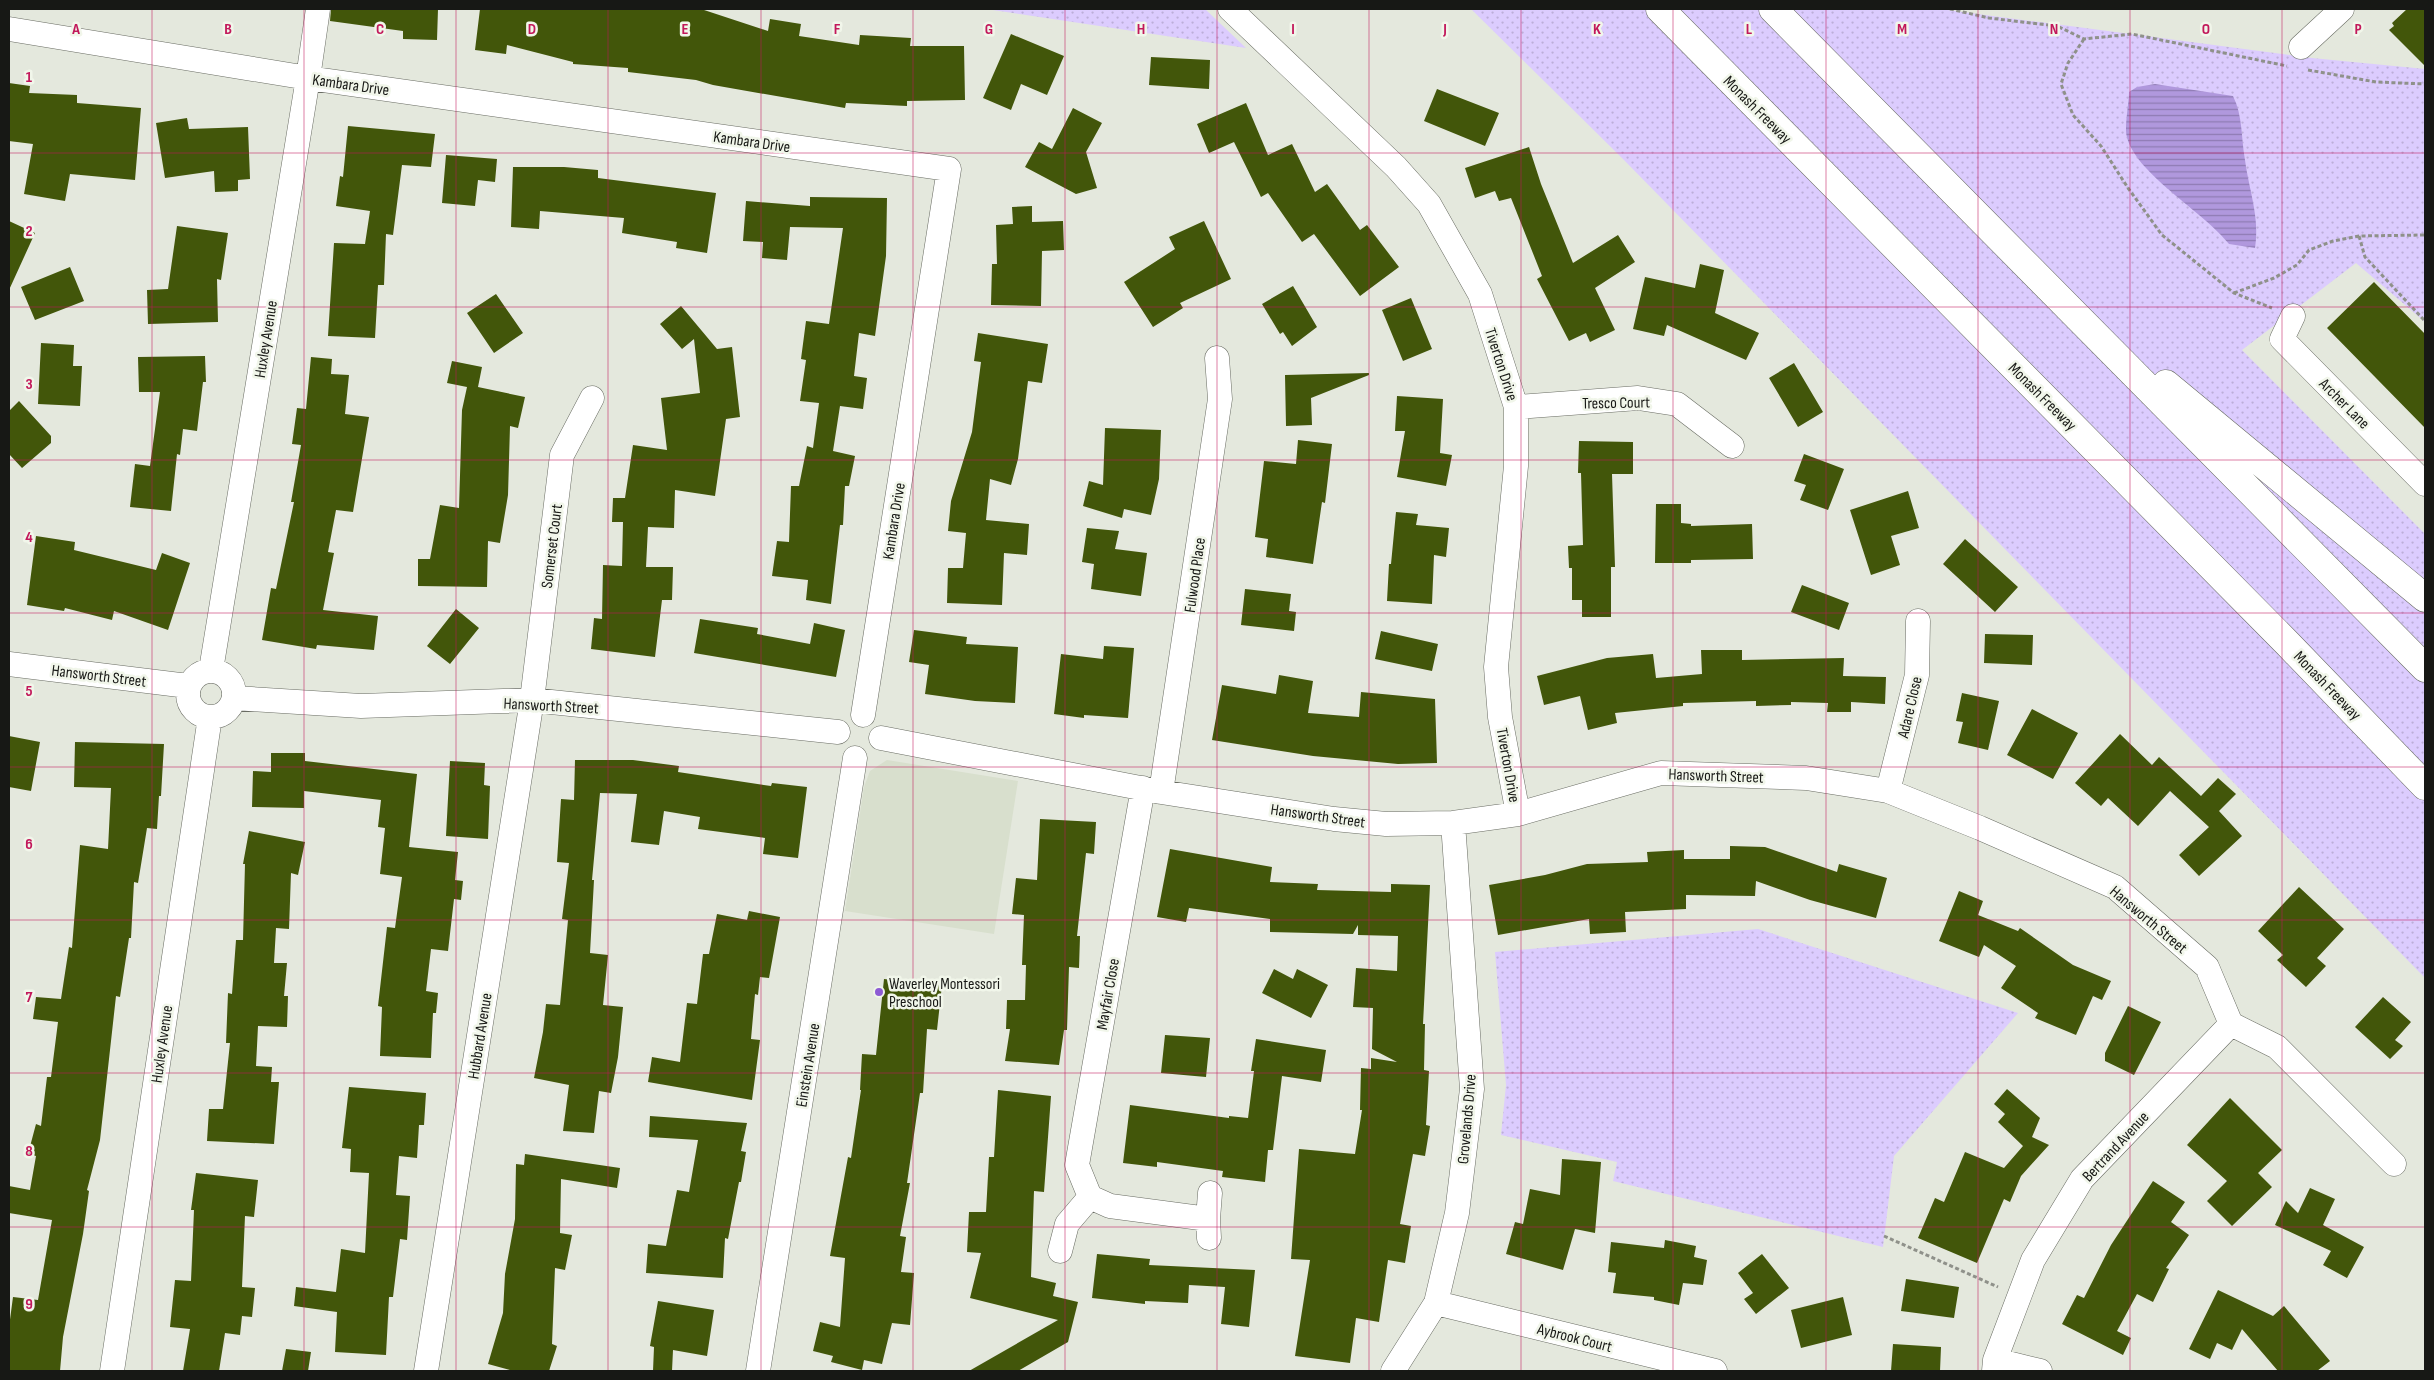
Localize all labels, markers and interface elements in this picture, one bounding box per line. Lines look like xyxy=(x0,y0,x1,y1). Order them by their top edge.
text: A xyxy=(71,20,80,39)
text: B xyxy=(224,20,232,39)
text: C xyxy=(376,20,384,39)
text: D xyxy=(528,20,536,39)
text: E xyxy=(682,20,689,39)
text: F xyxy=(834,20,841,39)
text: G xyxy=(985,20,993,39)
text: H xyxy=(1137,20,1145,39)
text: I xyxy=(1291,20,1295,39)
text: J xyxy=(1442,20,1447,39)
text: K xyxy=(1593,20,1601,39)
text: L xyxy=(1746,20,1753,39)
text: M xyxy=(1897,20,1907,39)
text: N xyxy=(2050,20,2058,39)
text: O xyxy=(2202,20,2210,39)
text: P xyxy=(2354,20,2362,39)
text: 1 xyxy=(26,68,33,87)
street label: Kambara Drive xyxy=(311,71,390,100)
street label: Monash Freeway xyxy=(1719,72,1795,148)
street label: Kambara Drive xyxy=(712,128,791,157)
text: 2 xyxy=(25,222,33,241)
street label: Huxley Avenue xyxy=(251,299,282,379)
street label: Tiverton Drive xyxy=(1480,326,1521,403)
street label: Monash Freeway xyxy=(2004,359,2080,435)
street label: Archer Lane xyxy=(2314,374,2373,433)
text: 3 xyxy=(25,375,33,394)
street label: Tresco Court xyxy=(1582,393,1650,414)
street label: Kambara Drive xyxy=(879,482,910,561)
street label: Somerset Court xyxy=(538,503,567,589)
text: 4 xyxy=(25,528,33,547)
street label: Fulwood Place xyxy=(1181,536,1210,614)
street label: Monash Freeway xyxy=(2289,648,2364,724)
street label: Hansworth Street xyxy=(50,661,147,692)
street label: Adare Close xyxy=(1894,675,1927,741)
text: 5 xyxy=(25,682,33,701)
street label: Hansworth Street xyxy=(503,695,599,718)
street label: Tiverton Drive xyxy=(1492,726,1523,804)
street label: Hansworth Street xyxy=(1668,765,1764,788)
street label: Hansworth Street xyxy=(1269,800,1366,833)
text: 6 xyxy=(25,835,33,854)
street label: Hansworth Street xyxy=(2105,882,2191,958)
street label: Mayfair Close xyxy=(1093,957,1124,1031)
place label: Waverley Montessori Preschool xyxy=(889,975,1000,1012)
marker: Waverley Montessori Preschool xyxy=(873,986,885,998)
text: 7 xyxy=(26,988,33,1007)
street label: Hubbard Avenue xyxy=(464,992,497,1081)
street label: Huxley Avenue xyxy=(148,1004,177,1084)
street label: Einstein Avenue xyxy=(792,1022,825,1109)
street label: Grovelands Drive xyxy=(1454,1073,1481,1165)
street label: Bertrand Avenue xyxy=(2079,1108,2153,1186)
text: 8 xyxy=(25,1142,33,1161)
text: 9 xyxy=(25,1295,33,1314)
street label: Aybrook Court xyxy=(1534,1320,1614,1357)

